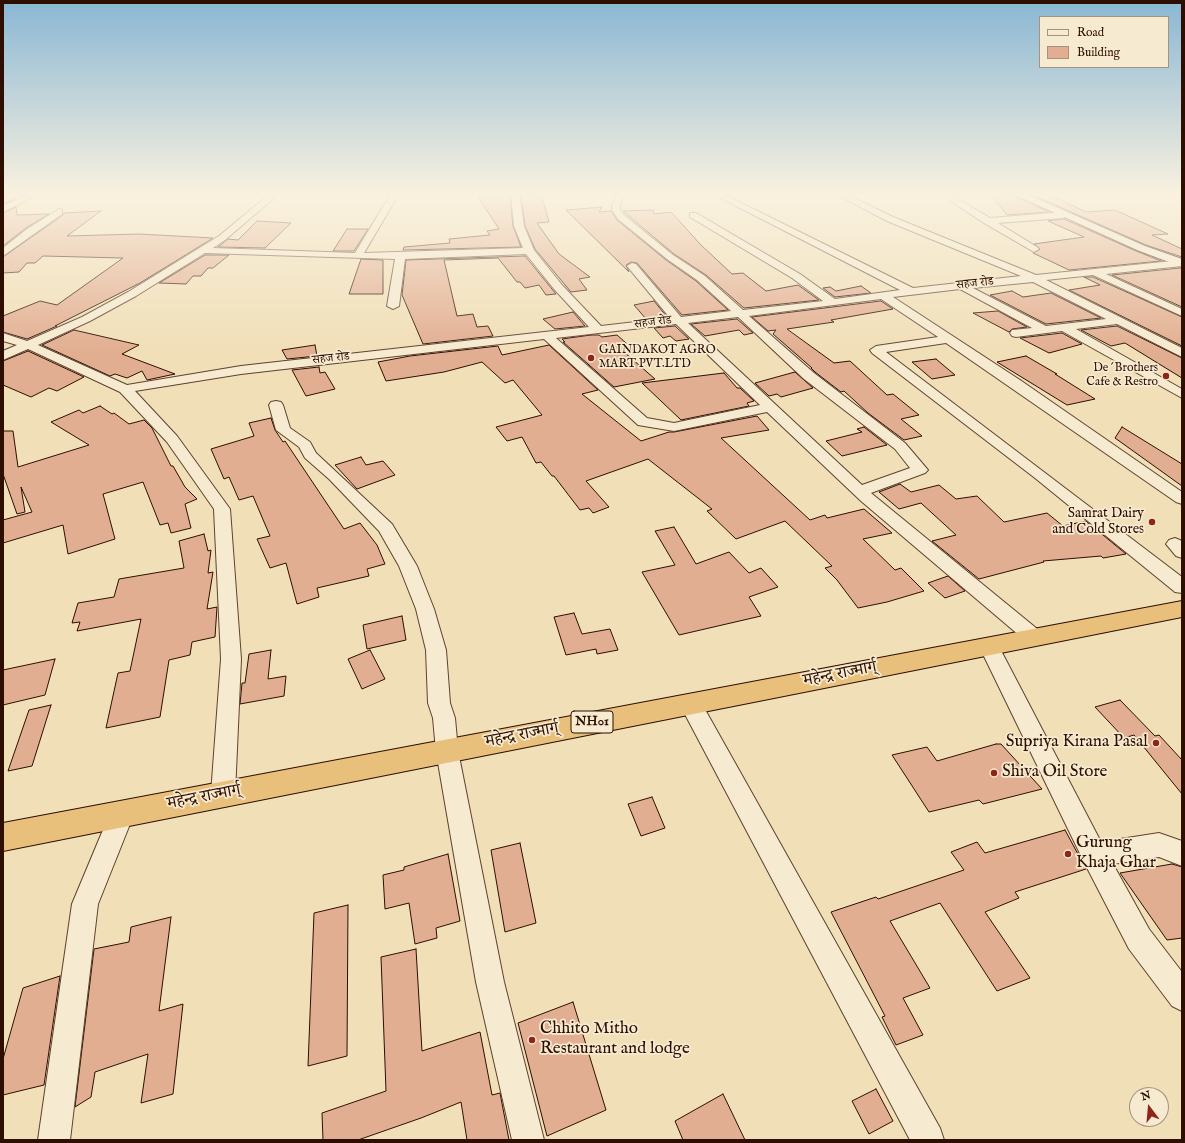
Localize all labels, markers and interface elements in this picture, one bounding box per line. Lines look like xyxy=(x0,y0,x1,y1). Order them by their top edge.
legend xyxy=(1039,16,1169,68)
text: Road xyxy=(1077,25,1104,40)
text: Building xyxy=(1077,45,1120,60)
street label: सहज रोड xyxy=(955,275,995,293)
street label: सहज रोड xyxy=(633,314,673,332)
place label: GAINDAKOT AGRO MART PVT.LTD xyxy=(599,344,716,372)
street label: सहज रोड xyxy=(311,350,351,368)
marker: GAINDAKOT AGRO MART PVT.LTD xyxy=(586,353,596,363)
place label: De´Brothers Cafe & Restro xyxy=(1086,362,1158,390)
marker: De´Brothers Cafe & Restro xyxy=(1161,371,1171,381)
place label: Samrat Dairy and Cold Stores xyxy=(1052,506,1144,538)
marker: Samrat Dairy and Cold Stores xyxy=(1147,517,1157,527)
street label: महेन्द्र राज्मार्ग् xyxy=(802,658,878,692)
road number: NH01 xyxy=(571,711,613,733)
street label: महेन्द्र राज्मार्ग् xyxy=(484,719,560,753)
place label: Supriya Kirana Pasal xyxy=(1006,733,1148,753)
marker: Supriya Kirana Pasal xyxy=(1151,738,1161,748)
place label: Shiva Oil Store xyxy=(1002,763,1107,783)
marker: Shiva Oil Store xyxy=(989,768,999,778)
street label: महेन्द्र राज्मार्ग् xyxy=(166,781,242,815)
place label: Gurung Khaja Ghar xyxy=(1076,834,1156,874)
marker: Gurung Khaja Ghar xyxy=(1063,849,1073,859)
place label: Chhito Mitho Restaurant and lodge xyxy=(540,1020,690,1060)
marker: Chhito Mitho Restaurant and lodge xyxy=(527,1035,537,1045)
north arrow xyxy=(1129,1087,1169,1127)
text: N xyxy=(1139,1088,1152,1104)

